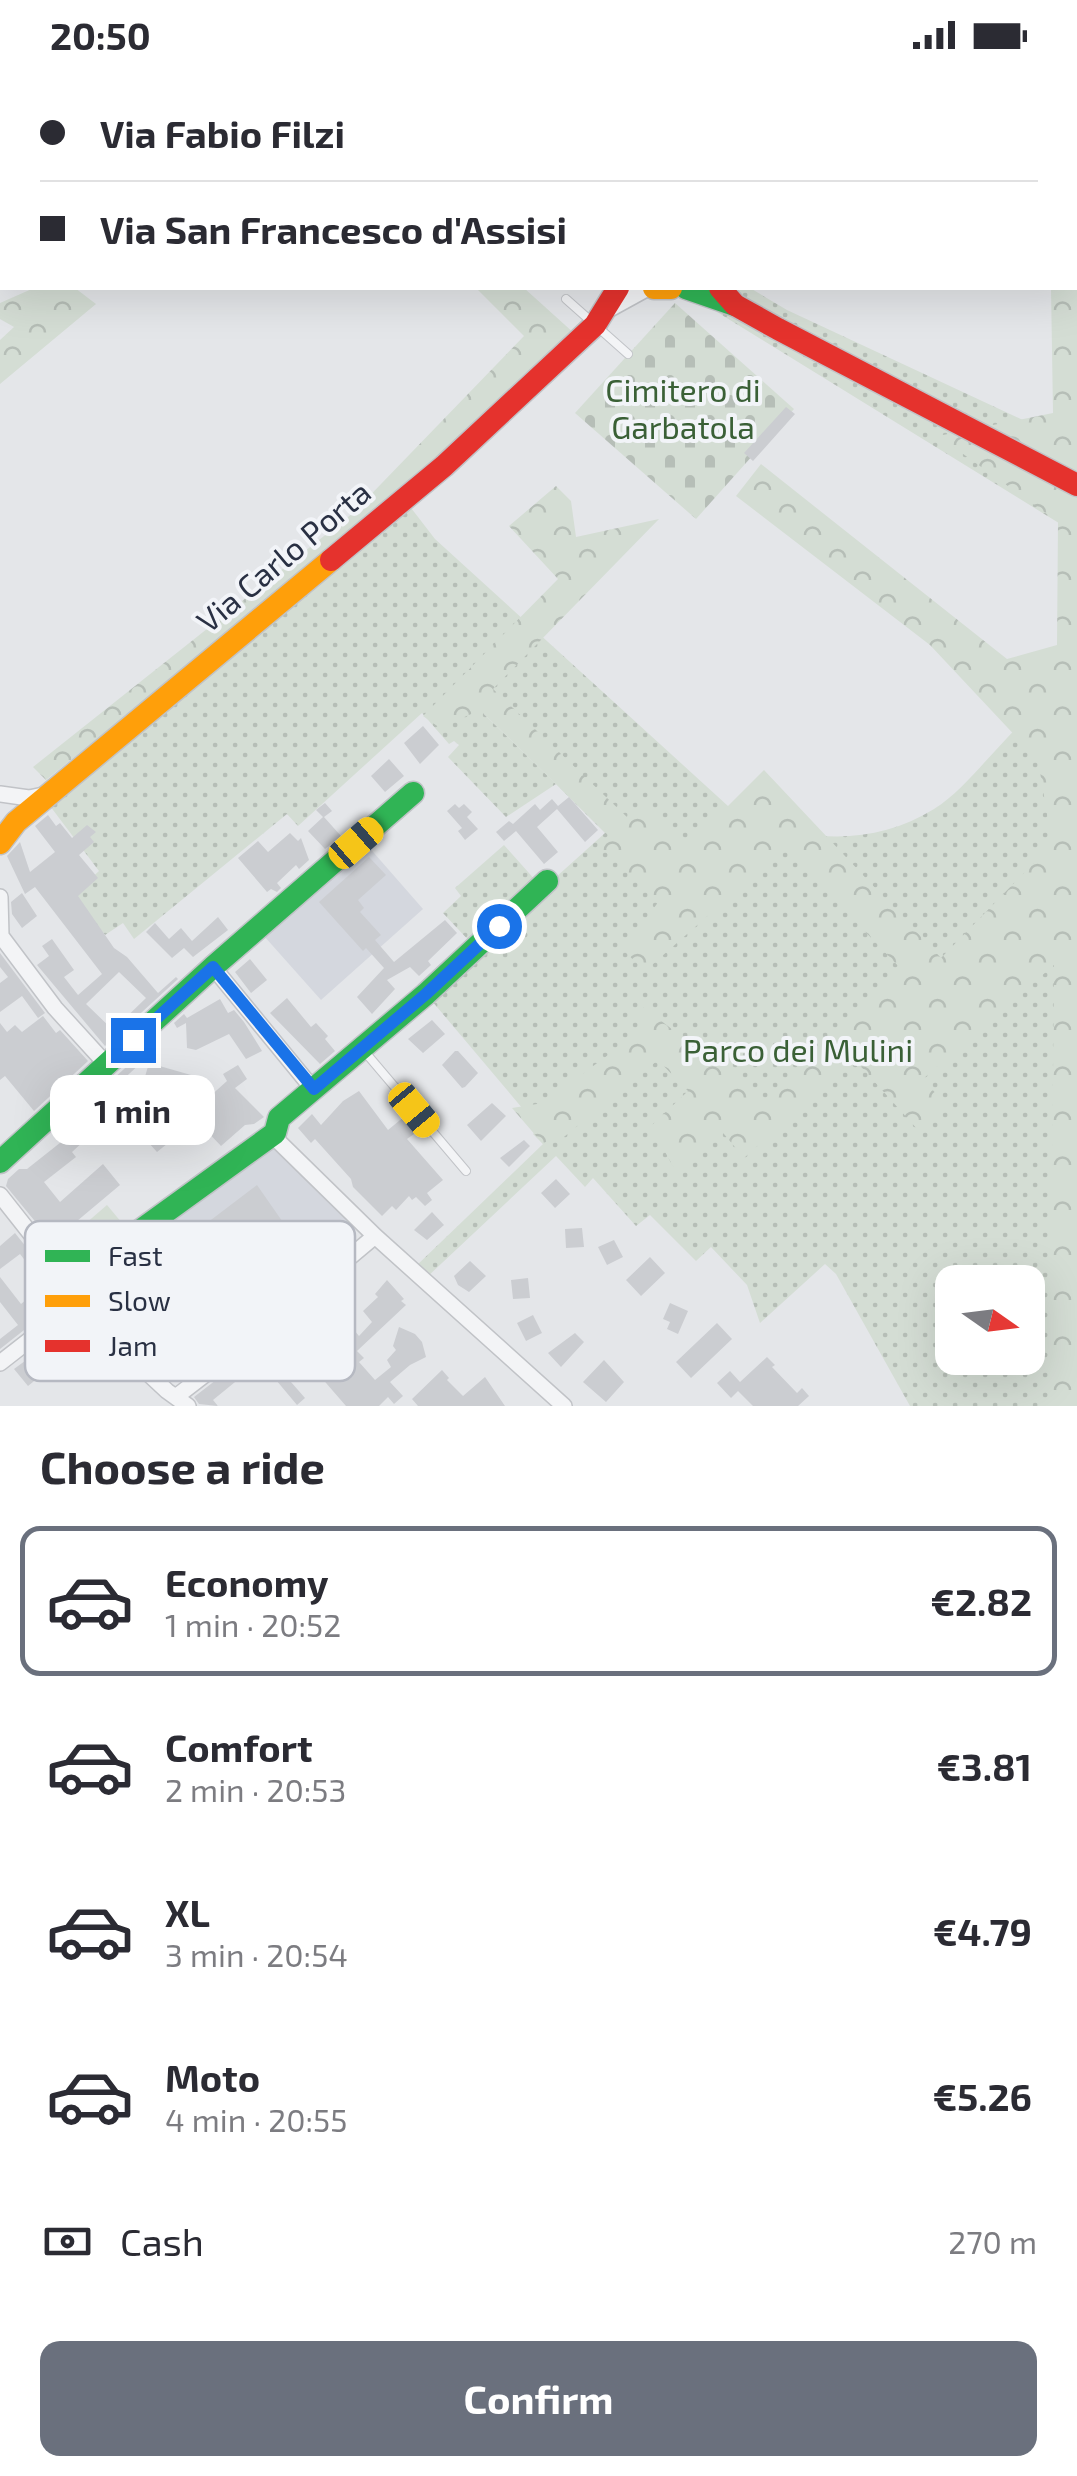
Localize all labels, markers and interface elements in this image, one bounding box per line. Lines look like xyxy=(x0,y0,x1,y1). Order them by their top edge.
text: 20:50 xyxy=(50,12,151,58)
text: Via Fabio Filzi xyxy=(100,110,345,156)
text: Via San Francesco d'Assisi xyxy=(100,206,567,252)
park label: Cimitero di Garbatola xyxy=(605,370,761,445)
street label: Via Carlo Porta xyxy=(188,472,377,639)
car xyxy=(324,812,388,874)
route start xyxy=(477,904,522,949)
route end xyxy=(111,1018,156,1063)
park label: Parco dei Mulini xyxy=(683,1030,913,1068)
callout: 1 min xyxy=(51,1075,216,1145)
car xyxy=(383,1077,445,1143)
text: 1 min xyxy=(94,1091,171,1129)
legend xyxy=(25,1221,355,1381)
text: Fast xyxy=(108,1238,163,1272)
north arrow xyxy=(935,1265,1045,1375)
map controls xyxy=(935,1265,1045,1375)
text: Slow xyxy=(108,1283,171,1317)
text: Jam xyxy=(108,1328,157,1362)
text: Choose a ride xyxy=(40,1439,325,1493)
icon: car xyxy=(45,1556,135,1646)
text: Economy xyxy=(165,1559,329,1605)
text: €2.82 xyxy=(931,1578,1032,1624)
text: 1 min · 20:52 xyxy=(165,1605,341,1643)
icon: car xyxy=(45,1721,135,1811)
text: Comfort xyxy=(165,1724,313,1770)
text: €3.81 xyxy=(937,1743,1032,1789)
text: 2 min · 20:53 xyxy=(165,1770,346,1808)
icon: car xyxy=(45,1886,135,1976)
text: XL xyxy=(165,1889,210,1935)
text: €4.79 xyxy=(933,1908,1032,1954)
text: 3 min · 20:54 xyxy=(165,1935,348,1973)
icon: car xyxy=(45,2051,135,2141)
text: Moto xyxy=(165,2054,260,2100)
text: €5.26 xyxy=(933,2073,1032,2119)
text: 4 min · 20:55 xyxy=(165,2100,347,2138)
icon: cash xyxy=(40,2214,95,2269)
text: Cash xyxy=(120,2218,204,2264)
text: 270 m xyxy=(948,2222,1037,2260)
button: Confirm xyxy=(40,2341,1037,2456)

